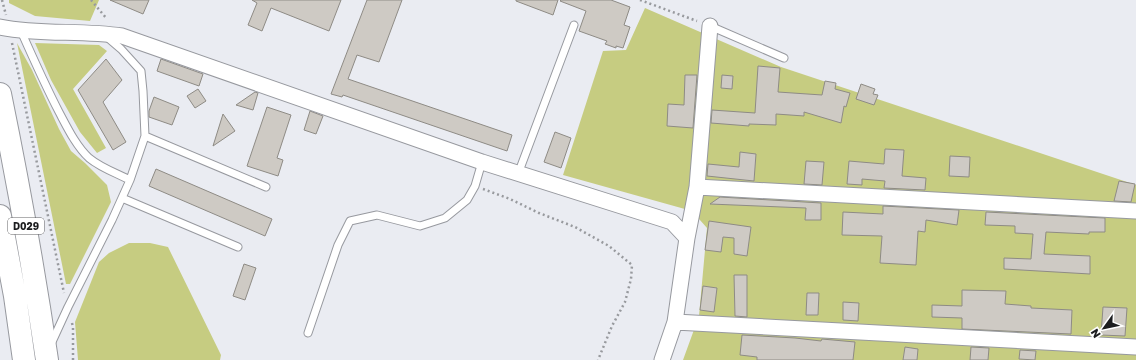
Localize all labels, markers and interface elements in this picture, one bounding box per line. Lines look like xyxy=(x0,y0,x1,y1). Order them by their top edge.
road number: D029 xyxy=(8,218,44,234)
north arrow xyxy=(1084,308,1124,348)
text: N xyxy=(1087,327,1103,341)

